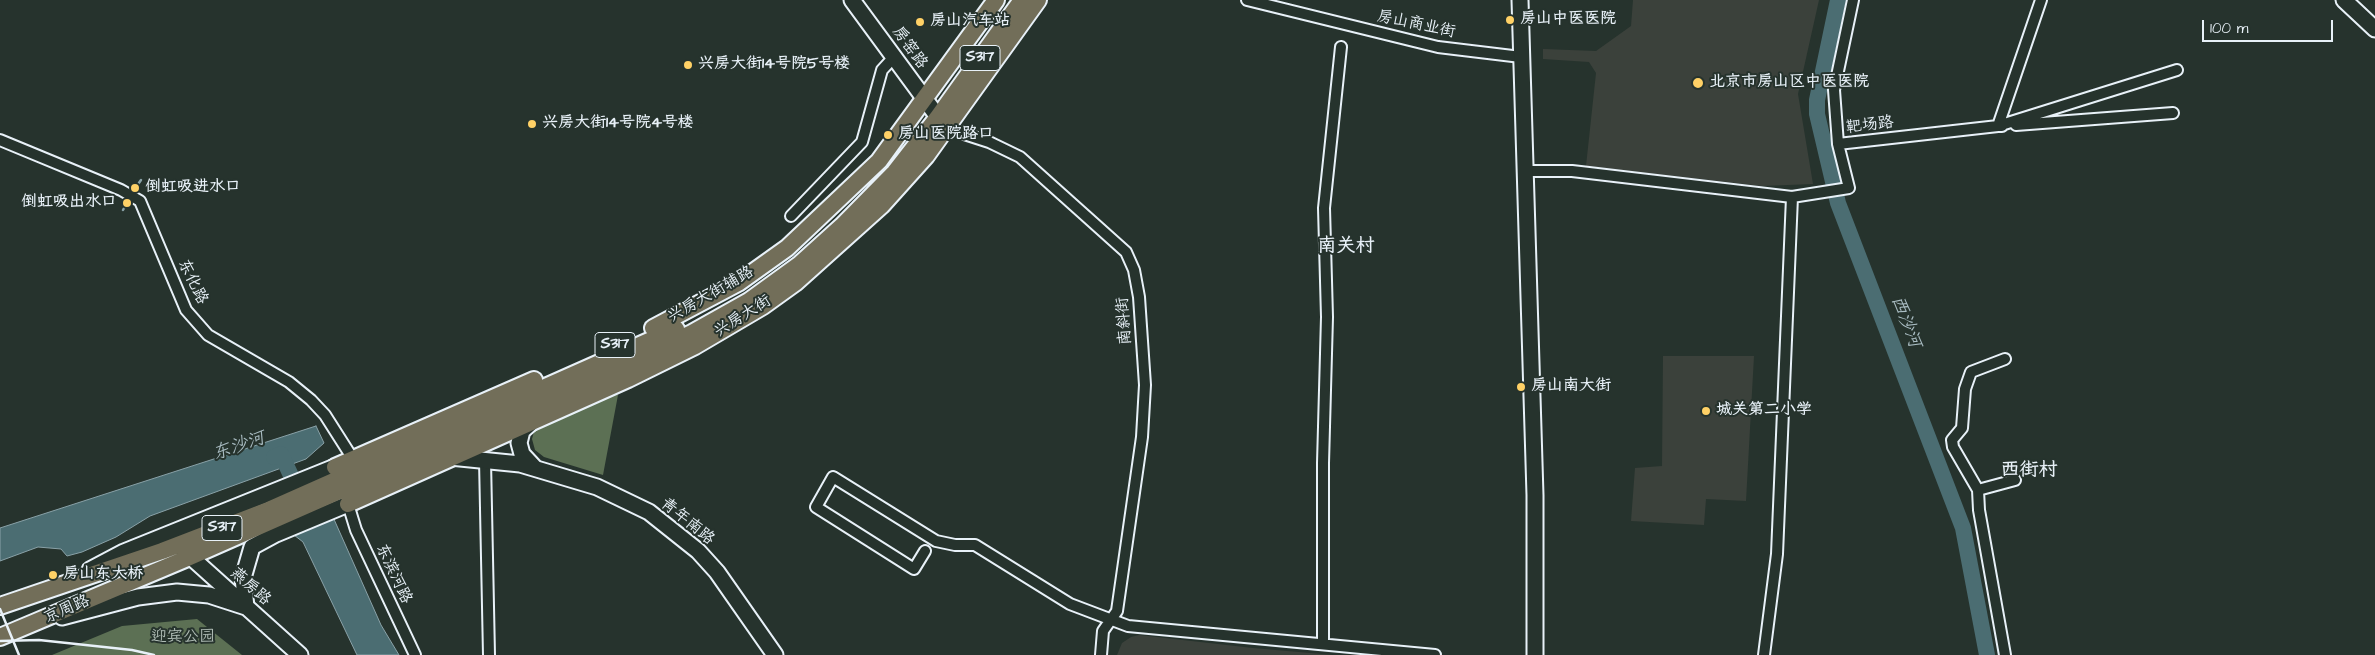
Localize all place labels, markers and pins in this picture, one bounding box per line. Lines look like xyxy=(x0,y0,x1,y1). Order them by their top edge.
place label: 房山中医医院 xyxy=(1520,10,1616,30)
place label: 房山汽车站 xyxy=(930,12,1010,32)
marker: 房山中医医院 xyxy=(1504,14,1516,26)
marker: 房山汽车站 xyxy=(914,16,926,28)
place label: 兴房大街14号院5号楼 xyxy=(698,55,850,75)
marker: 兴房大街14号院5号楼 xyxy=(682,59,694,71)
place label: 北京市房山区中医医院 xyxy=(1709,73,1869,93)
marker: 北京市房山区中医医院 xyxy=(1691,76,1705,90)
place label: 兴房大街14号院4号楼 xyxy=(542,114,694,134)
marker: 兴房大街14号院4号楼 xyxy=(526,118,538,130)
place label: 房山医院路口 xyxy=(898,125,994,145)
marker: 房山医院路口 xyxy=(882,129,894,141)
place label: 倒虹吸进水口 xyxy=(145,178,241,198)
marker: 倒虹吸进水口 xyxy=(129,182,141,194)
place label: 倒虹吸出水口 xyxy=(21,193,117,213)
marker: 倒虹吸出水口 xyxy=(121,197,133,209)
place label: 房山南大街 xyxy=(1531,377,1611,397)
marker: 房山南大街 xyxy=(1515,381,1527,393)
place label: 城关第二小学 xyxy=(1716,401,1812,421)
marker: 城关第二小学 xyxy=(1700,405,1712,417)
place label: 房山东大桥 xyxy=(63,565,143,585)
marker: 房山东大桥 xyxy=(47,569,59,581)

